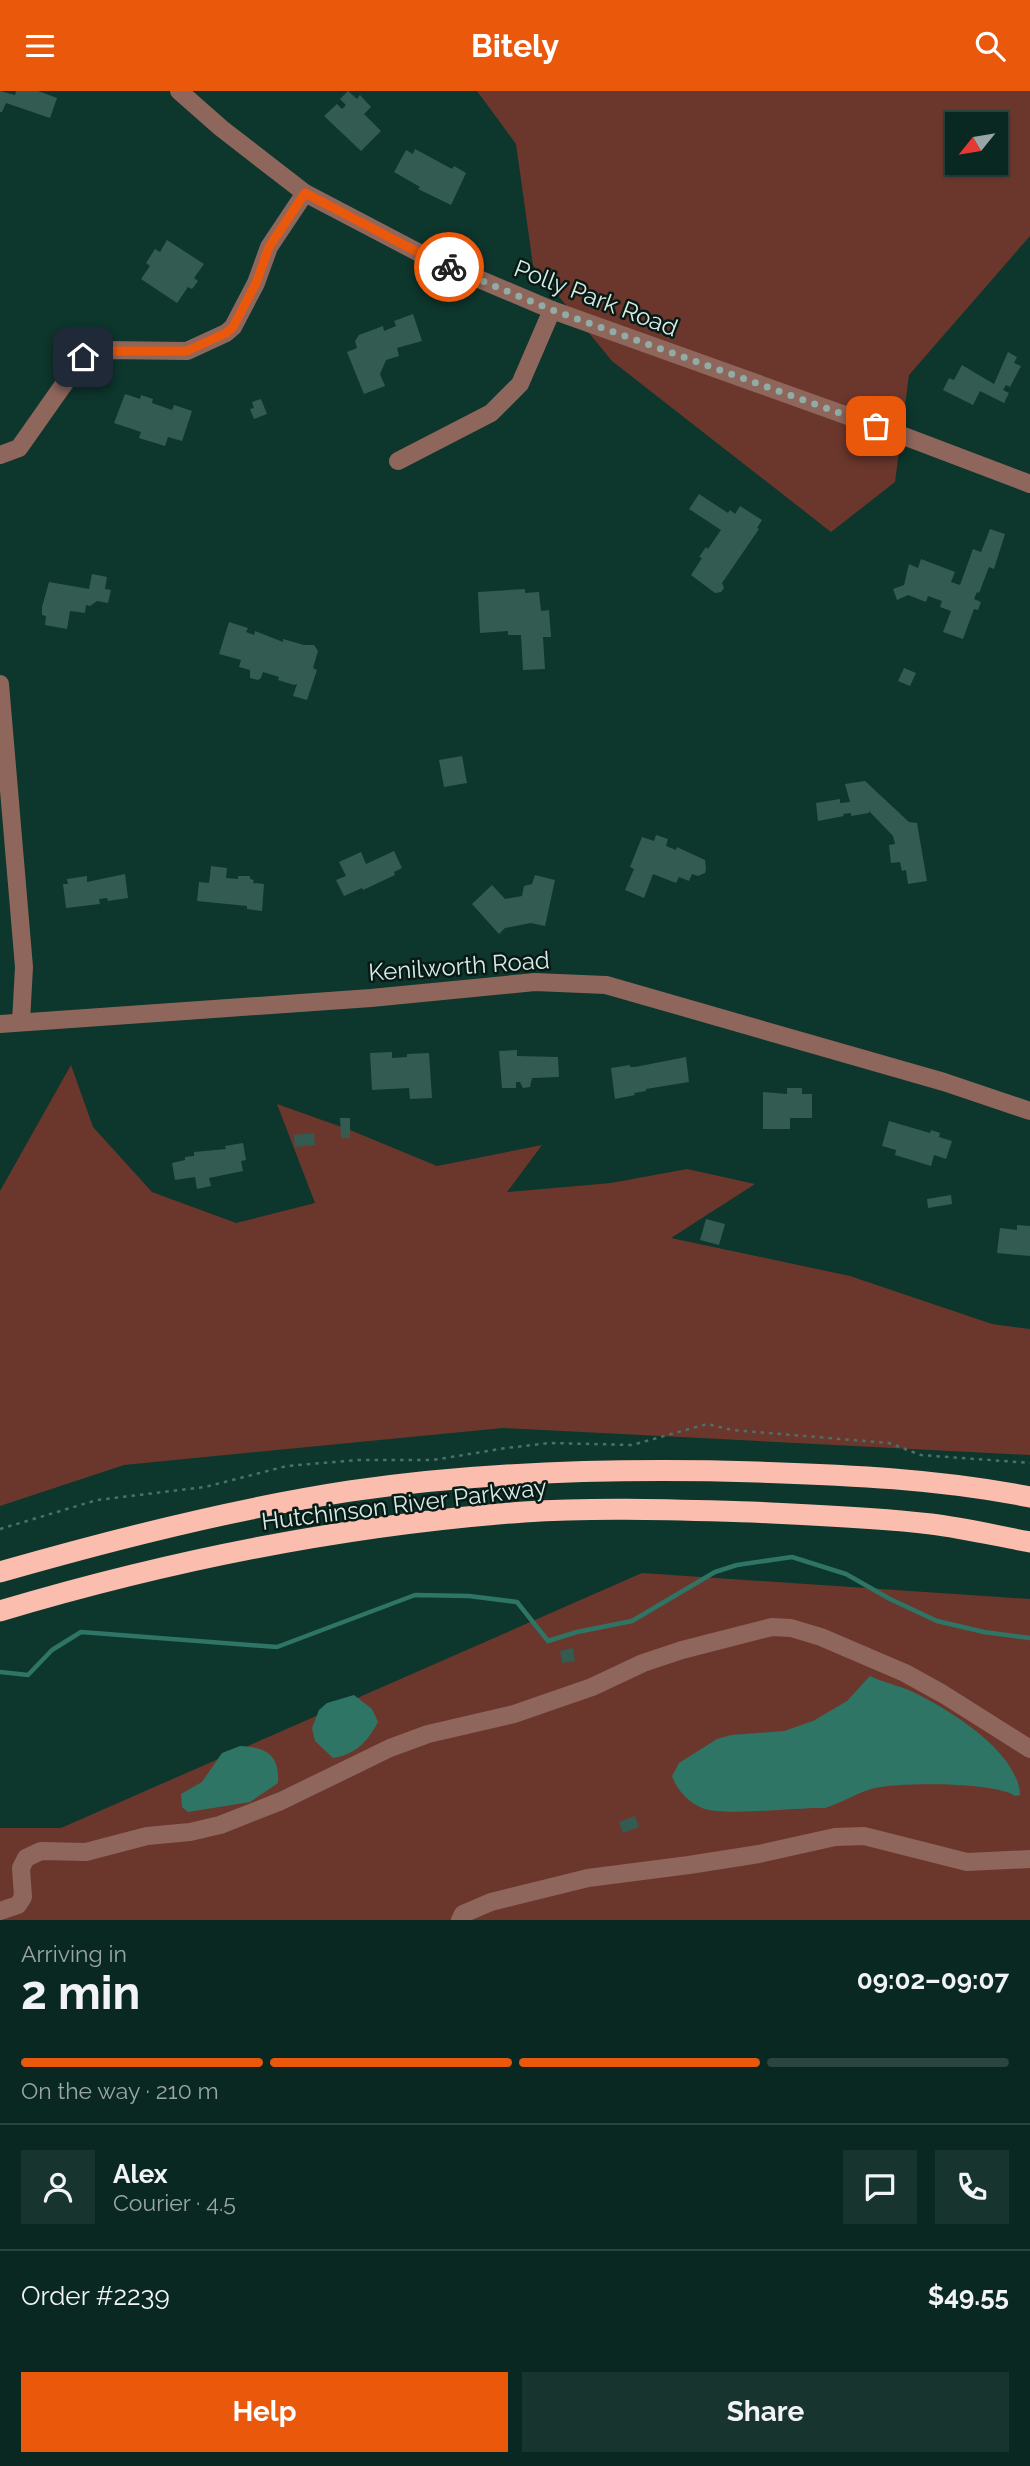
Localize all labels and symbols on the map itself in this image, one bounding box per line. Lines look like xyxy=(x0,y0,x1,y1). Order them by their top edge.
north arrow xyxy=(945,112,1008,175)
courier xyxy=(414,232,484,302)
street label: Polly Park Road xyxy=(510,253,682,343)
pin xyxy=(53,327,113,387)
pin xyxy=(846,396,906,456)
street label: Kenilworth Road xyxy=(367,945,551,987)
street label: Hutchinson River Parkway xyxy=(260,1472,548,1536)

